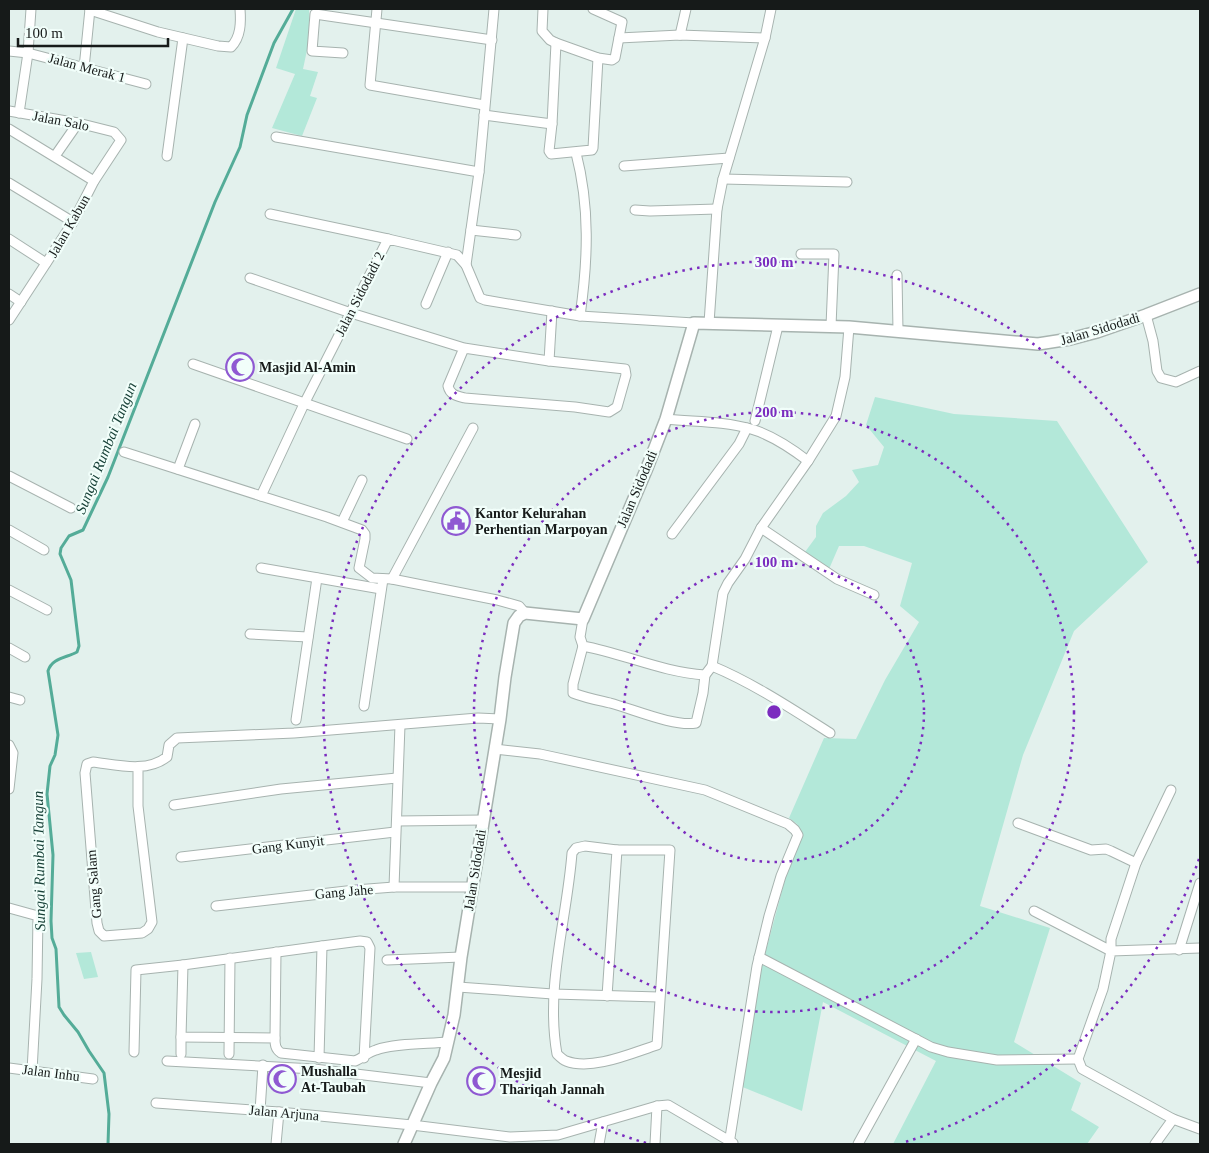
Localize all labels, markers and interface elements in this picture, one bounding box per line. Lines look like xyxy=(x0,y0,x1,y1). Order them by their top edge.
scale bar xyxy=(18,15,168,47)
text: 100 m xyxy=(25,25,63,41)
street label: Jalan Merak 1 xyxy=(47,50,127,86)
street label: Jalan Salo xyxy=(32,108,90,134)
street label: Jalan Kabun xyxy=(45,192,93,260)
street label: Jalan Sidodadi 2 xyxy=(332,249,388,339)
text: 300 m xyxy=(755,254,794,270)
street label: Jalan Sidodadi xyxy=(1059,310,1142,348)
mosque icon: Masjid Al-Amin xyxy=(225,352,255,382)
place label: Masjid Al-Amin xyxy=(259,360,356,375)
water label: Sungai Rumbai Tangun xyxy=(72,380,140,516)
text: 200 m xyxy=(755,404,794,420)
street label: Jalan Sidodadi xyxy=(614,448,660,530)
public building icon: Kantor Kelurahan Perhentian Marpoyan xyxy=(441,506,471,536)
place label: Kantor Kelurahan Perhentian Marpoyan xyxy=(475,506,608,537)
text: 100 m xyxy=(755,554,794,570)
centre of rings xyxy=(765,703,783,721)
water label: Sungai Rumbai Tangun xyxy=(30,791,48,931)
street label: Jalan Sidodadi xyxy=(461,828,489,912)
street label: Gang Kunyit xyxy=(251,833,325,857)
street label: Gang Salam xyxy=(84,849,104,919)
street label: Gang Jahe xyxy=(314,882,374,902)
street label: Jalan Inhu xyxy=(21,1062,81,1084)
mosque icon: Mushalla At-Taubah xyxy=(267,1064,297,1094)
place label: Mushalla At-Taubah xyxy=(301,1064,366,1095)
mosque icon: Mesjid Thariqah Jannah xyxy=(466,1066,496,1096)
place label: Mesjid Thariqah Jannah xyxy=(500,1066,605,1097)
street label: Jalan Arjuna xyxy=(248,1102,320,1124)

